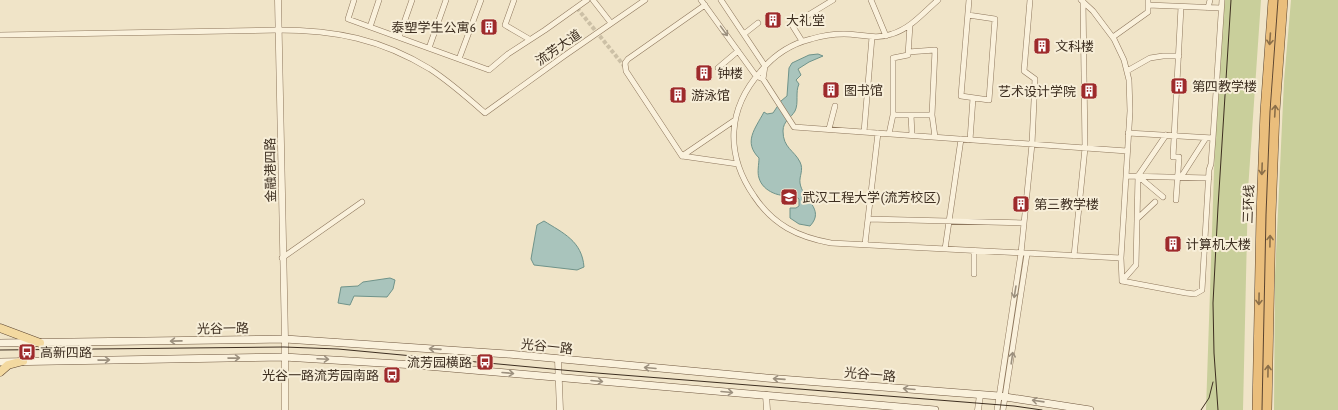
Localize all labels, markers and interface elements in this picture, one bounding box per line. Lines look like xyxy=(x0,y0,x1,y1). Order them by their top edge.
building icon: 大礼堂 xyxy=(763,10,783,30)
place label: 大礼堂 xyxy=(786,13,825,28)
building icon: 泰塑学生公寓6 xyxy=(479,17,499,37)
place label: 泰塑学生公寓6 xyxy=(391,20,476,35)
street label: 流芳大道 xyxy=(533,26,584,68)
one-way arrow xyxy=(720,26,728,37)
one-way arrow xyxy=(1266,32,1273,45)
building icon: 文科楼 xyxy=(1032,36,1052,56)
place label: 文科楼 xyxy=(1055,39,1094,54)
building icon: 钟楼 xyxy=(694,63,714,83)
place label: 钟楼 xyxy=(717,66,743,81)
building icon: 第四教学楼 xyxy=(1169,76,1189,96)
place label: 第四教学楼 xyxy=(1192,79,1257,94)
building icon: 图书馆 xyxy=(821,80,841,100)
building icon: 艺术设计学院 xyxy=(1079,81,1099,101)
place label: 图书馆 xyxy=(844,83,883,98)
place label: 艺术设计学院 xyxy=(998,84,1076,99)
building icon: 游泳馆 xyxy=(668,85,688,105)
place label: 游泳馆 xyxy=(691,88,730,103)
one-way arrow xyxy=(1271,105,1278,118)
street label: 金融港四路 xyxy=(262,137,279,203)
one-way arrow xyxy=(1259,162,1266,175)
street label: 三环线 xyxy=(1240,184,1257,224)
school or university icon: 武汉工程大学(流芳校区) xyxy=(779,187,799,207)
place label: 武汉工程大学(流芳校区) xyxy=(802,190,941,206)
building icon: 第三教学楼 xyxy=(1011,194,1031,214)
place label: 第三教学楼 xyxy=(1034,197,1099,212)
building icon: 计算机大楼 xyxy=(1163,234,1183,254)
one-way arrow xyxy=(1267,235,1274,248)
place label: 计算机大楼 xyxy=(1186,237,1251,252)
one-way arrow xyxy=(1011,285,1019,298)
one-way arrow xyxy=(1255,292,1263,305)
street label: 光谷一路 xyxy=(197,321,249,336)
street label: 光谷一路 xyxy=(520,336,574,357)
one-way arrow xyxy=(170,337,183,345)
bus stop icon: 高新四路 xyxy=(17,342,37,362)
place label: 高新四路 xyxy=(40,345,92,360)
one-way arrow xyxy=(429,346,442,353)
bus stop icon: 流芳园横路 xyxy=(475,352,495,372)
one-way arrow xyxy=(1008,352,1016,365)
one-way arrow xyxy=(227,354,240,362)
place label: 流芳园横路 xyxy=(407,355,472,370)
one-way arrow xyxy=(97,356,110,364)
one-way arrow xyxy=(316,356,329,363)
one-way arrow xyxy=(644,364,657,371)
bus stop icon: 光谷一路流芳园南路 xyxy=(382,365,402,385)
street label: 光谷一路 xyxy=(843,365,897,384)
one-way arrow xyxy=(1264,365,1272,378)
place label: 光谷一路流芳园南路 xyxy=(262,368,379,383)
one-way arrow xyxy=(501,370,514,377)
one-way arrow xyxy=(773,376,786,383)
one-way arrow xyxy=(590,377,603,385)
one-way arrow xyxy=(903,386,916,393)
one-way arrow xyxy=(720,388,733,395)
one-way arrow xyxy=(1032,397,1045,405)

